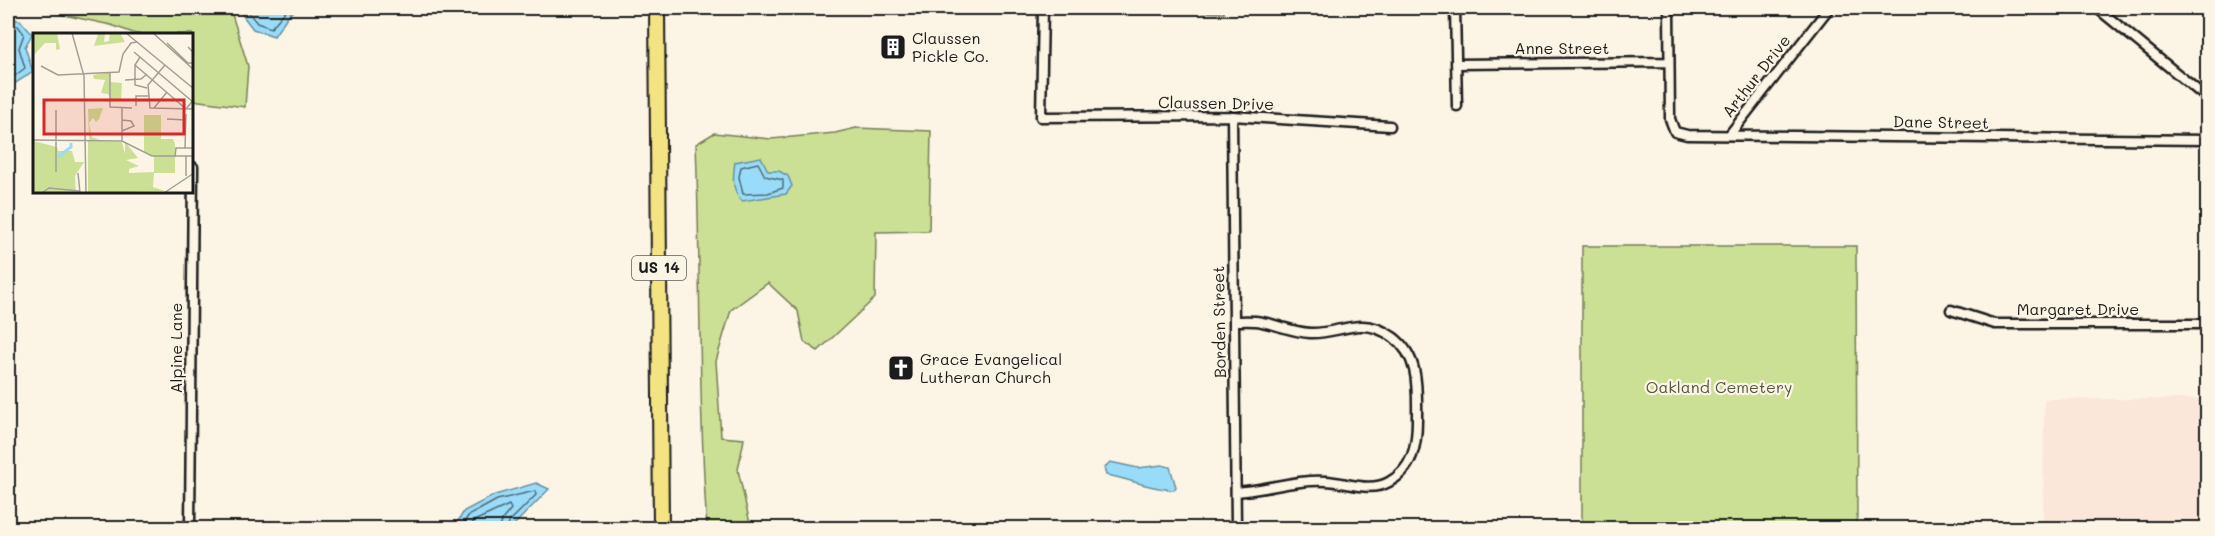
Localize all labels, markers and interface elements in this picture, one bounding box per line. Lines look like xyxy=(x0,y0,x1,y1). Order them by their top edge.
place label: Claussen Pickle Co. xyxy=(912,27,989,66)
street label: Arthur Drive xyxy=(1717,30,1794,121)
building icon: Claussen Pickle Co. xyxy=(878,32,908,62)
inset map xyxy=(33,33,194,194)
street label: Anne Street xyxy=(1515,37,1609,58)
street label: Claussen Drive xyxy=(1158,91,1274,114)
street label: Dane Street xyxy=(1893,110,1989,133)
road number: US 14 xyxy=(632,256,686,280)
street label: Borden Street xyxy=(1207,266,1230,378)
street label: Margaret Drive xyxy=(2017,298,2139,319)
street label: Alpine Lane xyxy=(165,303,186,393)
place label: Grace Evangelical Lutheran Church xyxy=(920,348,1062,387)
church icon: Grace Evangelical Lutheran Church xyxy=(886,353,916,383)
park label: Oakland Cemetery xyxy=(1646,376,1792,397)

